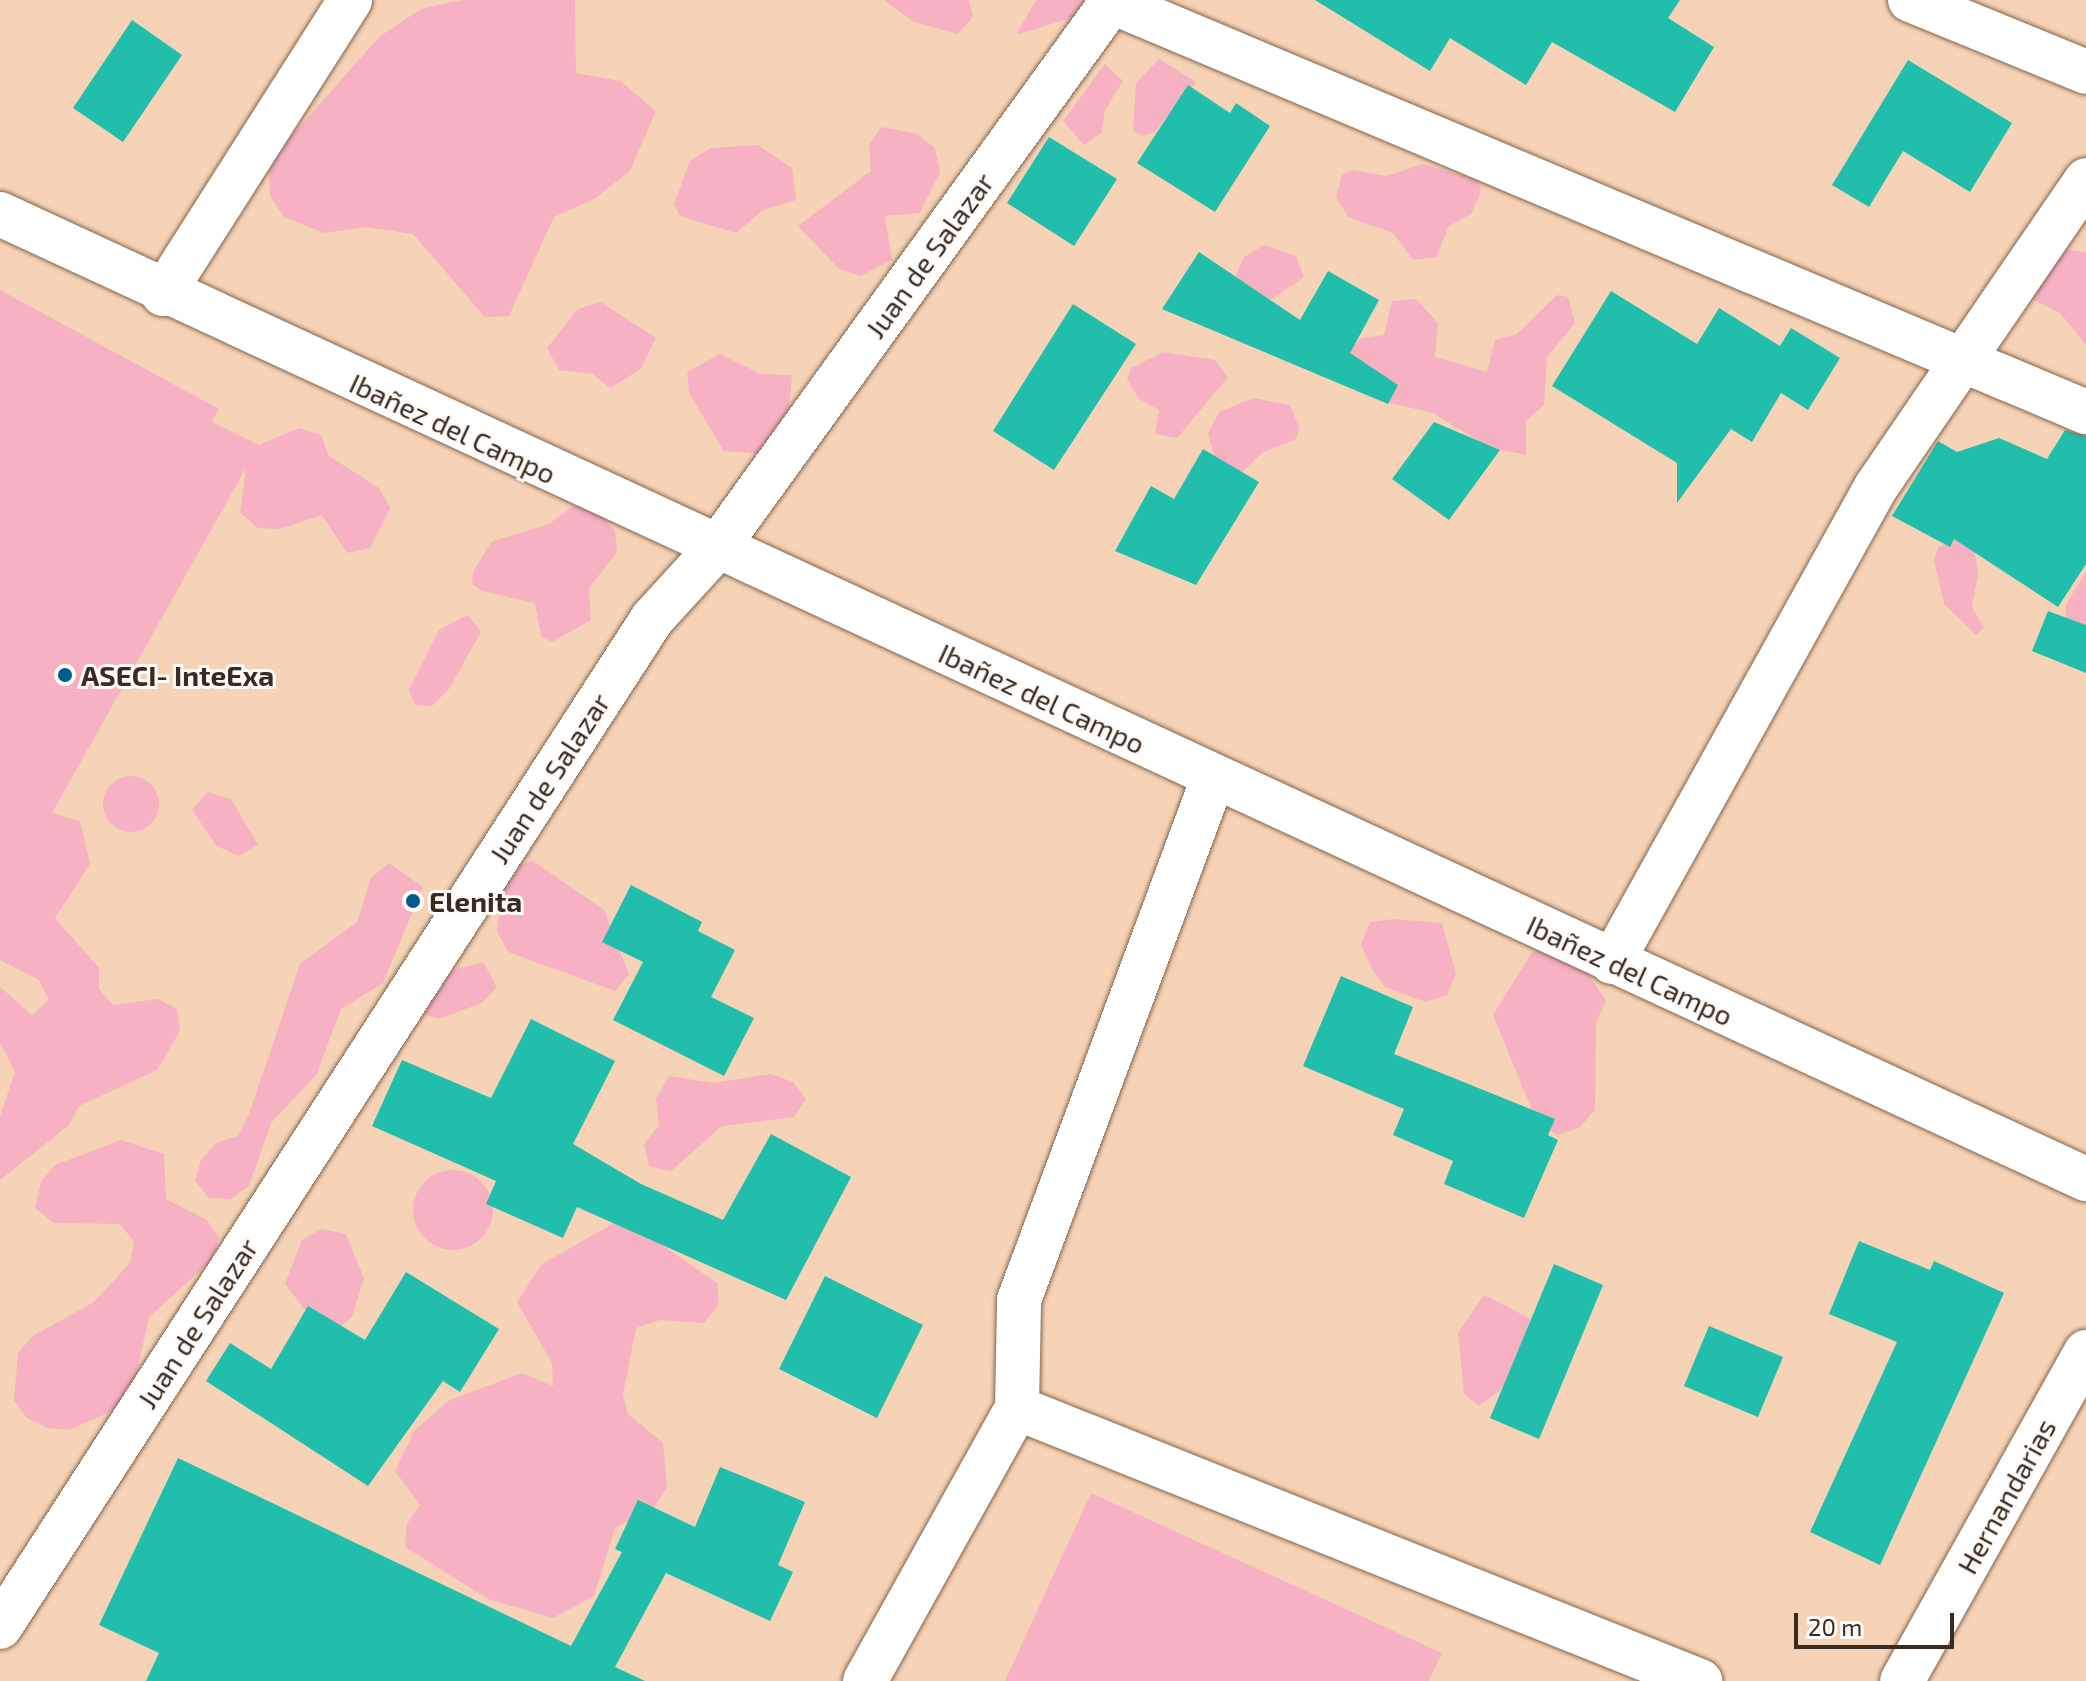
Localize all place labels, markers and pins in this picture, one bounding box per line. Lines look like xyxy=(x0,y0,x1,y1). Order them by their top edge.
place label: ASECI- InteExa xyxy=(81,658,274,692)
marker: ASECI- InteExa xyxy=(56,666,74,684)
place label: Elenita xyxy=(429,884,522,918)
marker: Elenita xyxy=(404,892,422,910)

